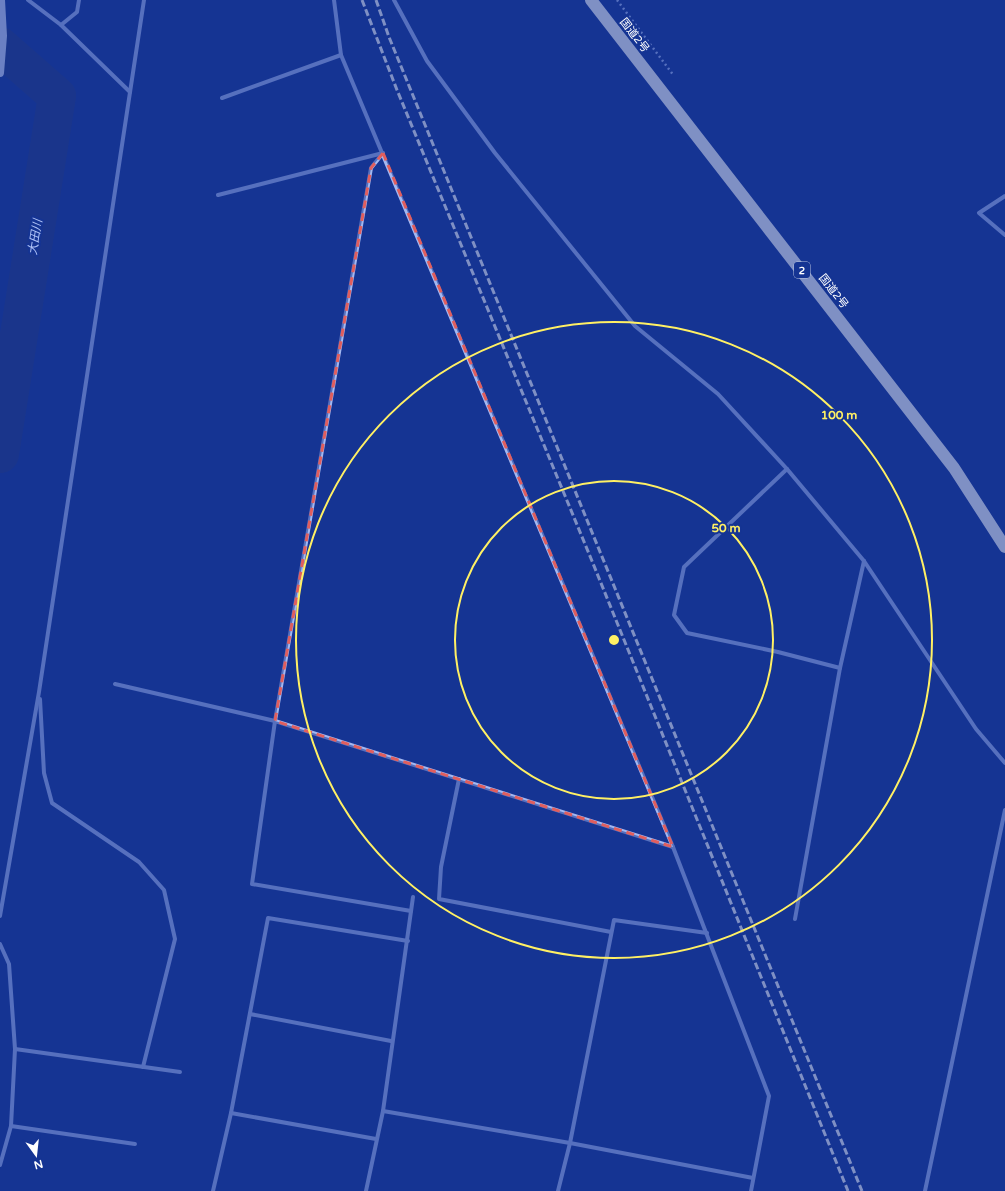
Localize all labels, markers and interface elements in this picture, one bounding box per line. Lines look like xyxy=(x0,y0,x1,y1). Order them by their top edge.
street label: 国道2号 xyxy=(617,16,652,55)
water label: 大田川 xyxy=(25,216,45,256)
road number: 2 xyxy=(794,262,810,278)
street label: 国道2号 xyxy=(816,272,851,311)
text: 100 m xyxy=(821,408,857,422)
text: 50 m xyxy=(711,521,741,535)
centre of rings xyxy=(607,633,621,647)
north arrow xyxy=(16,1135,56,1175)
text: N xyxy=(33,1157,44,1172)

